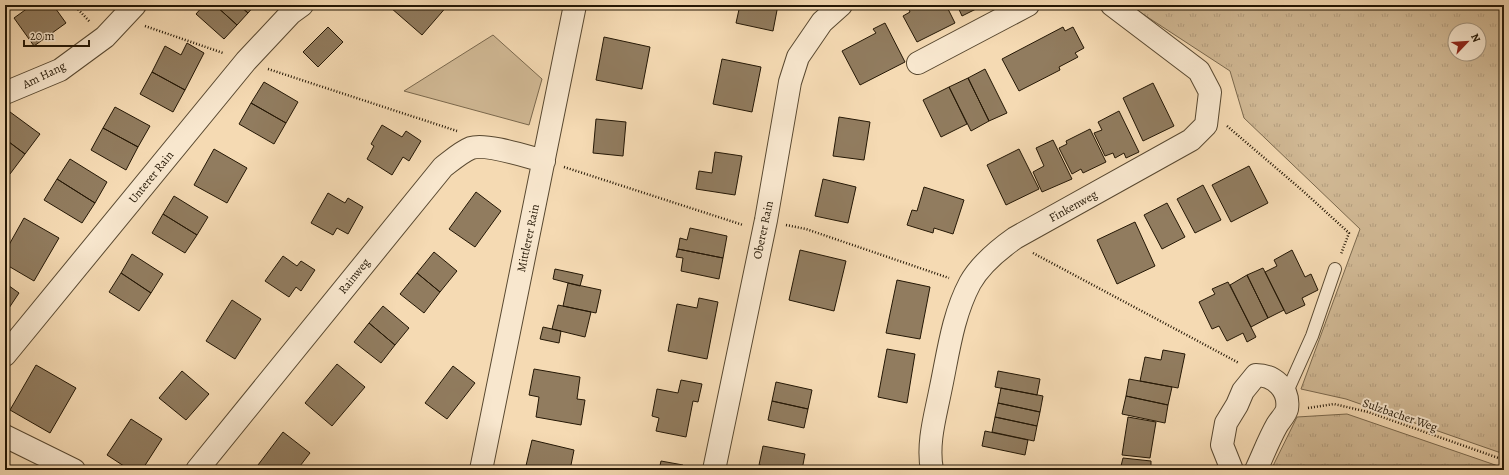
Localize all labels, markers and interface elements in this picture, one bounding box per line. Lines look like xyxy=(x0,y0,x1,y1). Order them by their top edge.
scale bar xyxy=(24,22,89,48)
north arrow xyxy=(1447,22,1487,62)
text: 20 m xyxy=(30,28,54,44)
text: N xyxy=(1467,31,1484,45)
street label: Am Hang xyxy=(19,58,68,93)
street label: Unterer Rain xyxy=(125,147,177,207)
street label: Finkenweg xyxy=(1046,186,1100,226)
street label: Oberer Rain xyxy=(749,199,777,261)
street label: Mittlerer Rain xyxy=(513,202,543,273)
street label: Rainweg xyxy=(335,255,373,297)
street label: Sulzbacher Weg xyxy=(1360,395,1440,435)

